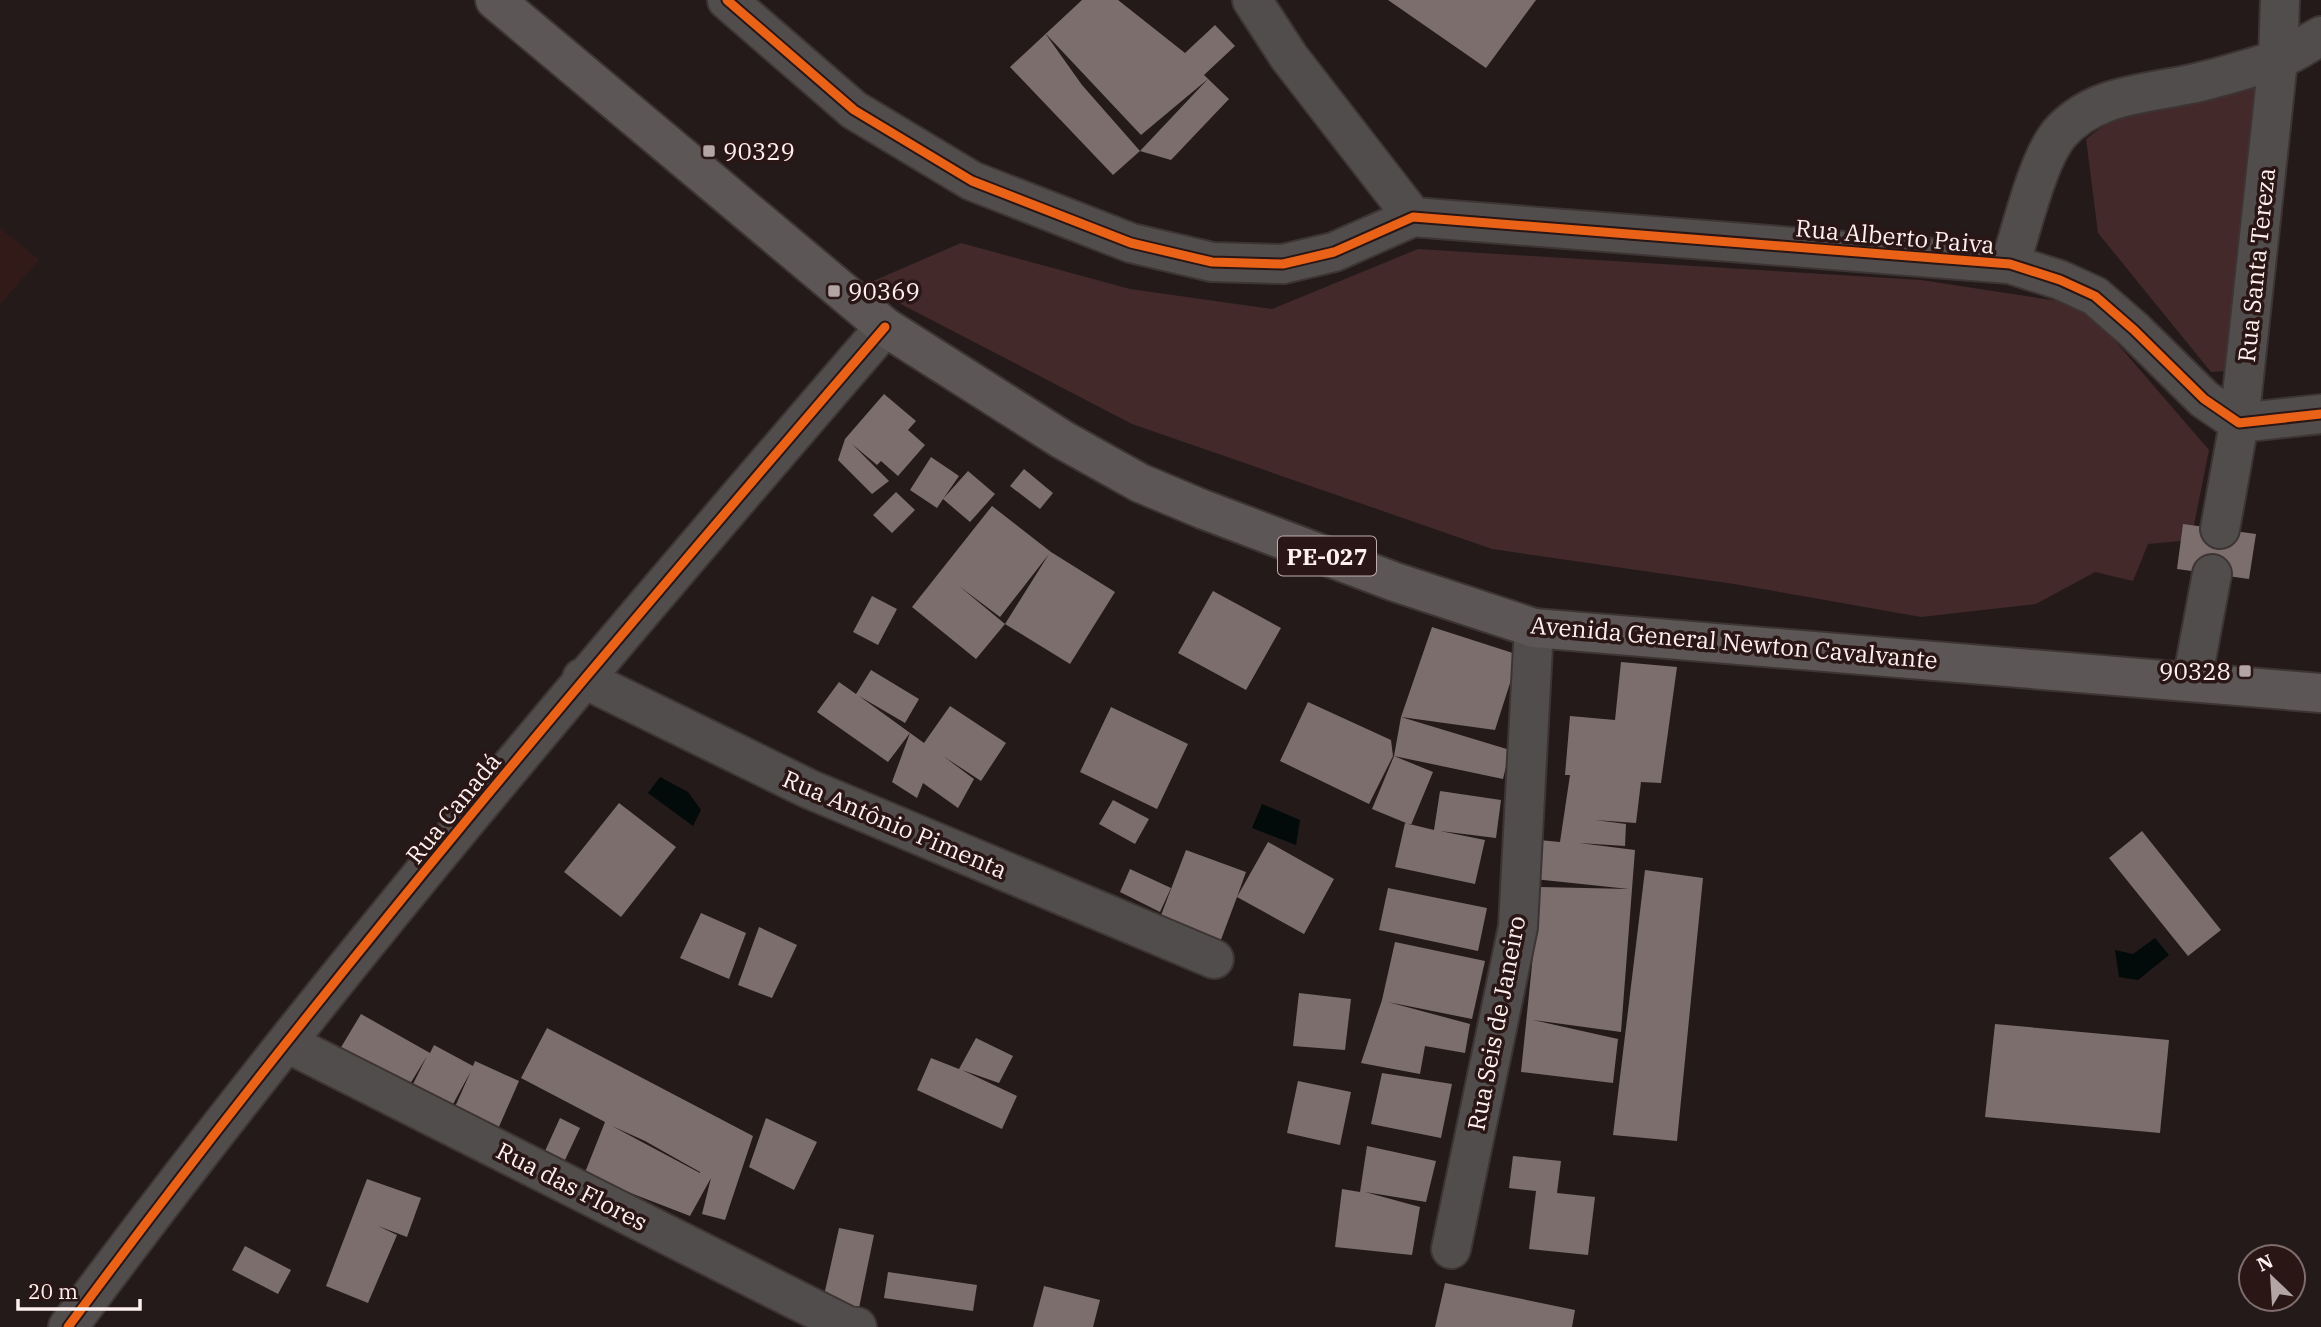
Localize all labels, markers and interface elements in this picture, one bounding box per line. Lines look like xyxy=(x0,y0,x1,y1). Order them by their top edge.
place label: 90329 xyxy=(723,135,795,167)
marker: 90329 xyxy=(701,143,717,159)
street label: Rua Santa Tereza xyxy=(2230,166,2282,364)
street label: Rua Alberto Paiva xyxy=(1794,211,1996,261)
place label: 90369 xyxy=(848,275,920,307)
marker: 90369 xyxy=(826,283,842,299)
road number: PE-027 xyxy=(1278,536,1376,576)
street label: Avenida General Newton Cavalvante xyxy=(1529,608,1939,676)
place label: 90328 xyxy=(2159,655,2231,687)
marker: 90328 xyxy=(2237,663,2253,679)
street label: Rua Canadá xyxy=(398,746,508,870)
street label: Rua Antônio Pimenta xyxy=(778,762,1012,886)
street label: Rua Seis de Janeiro xyxy=(1459,913,1533,1133)
street label: Rua das Flores xyxy=(491,1134,653,1238)
north arrow xyxy=(2237,1243,2307,1313)
text: N xyxy=(2253,1249,2277,1277)
scale bar xyxy=(18,1268,140,1312)
text: 20 m xyxy=(28,1277,78,1305)

